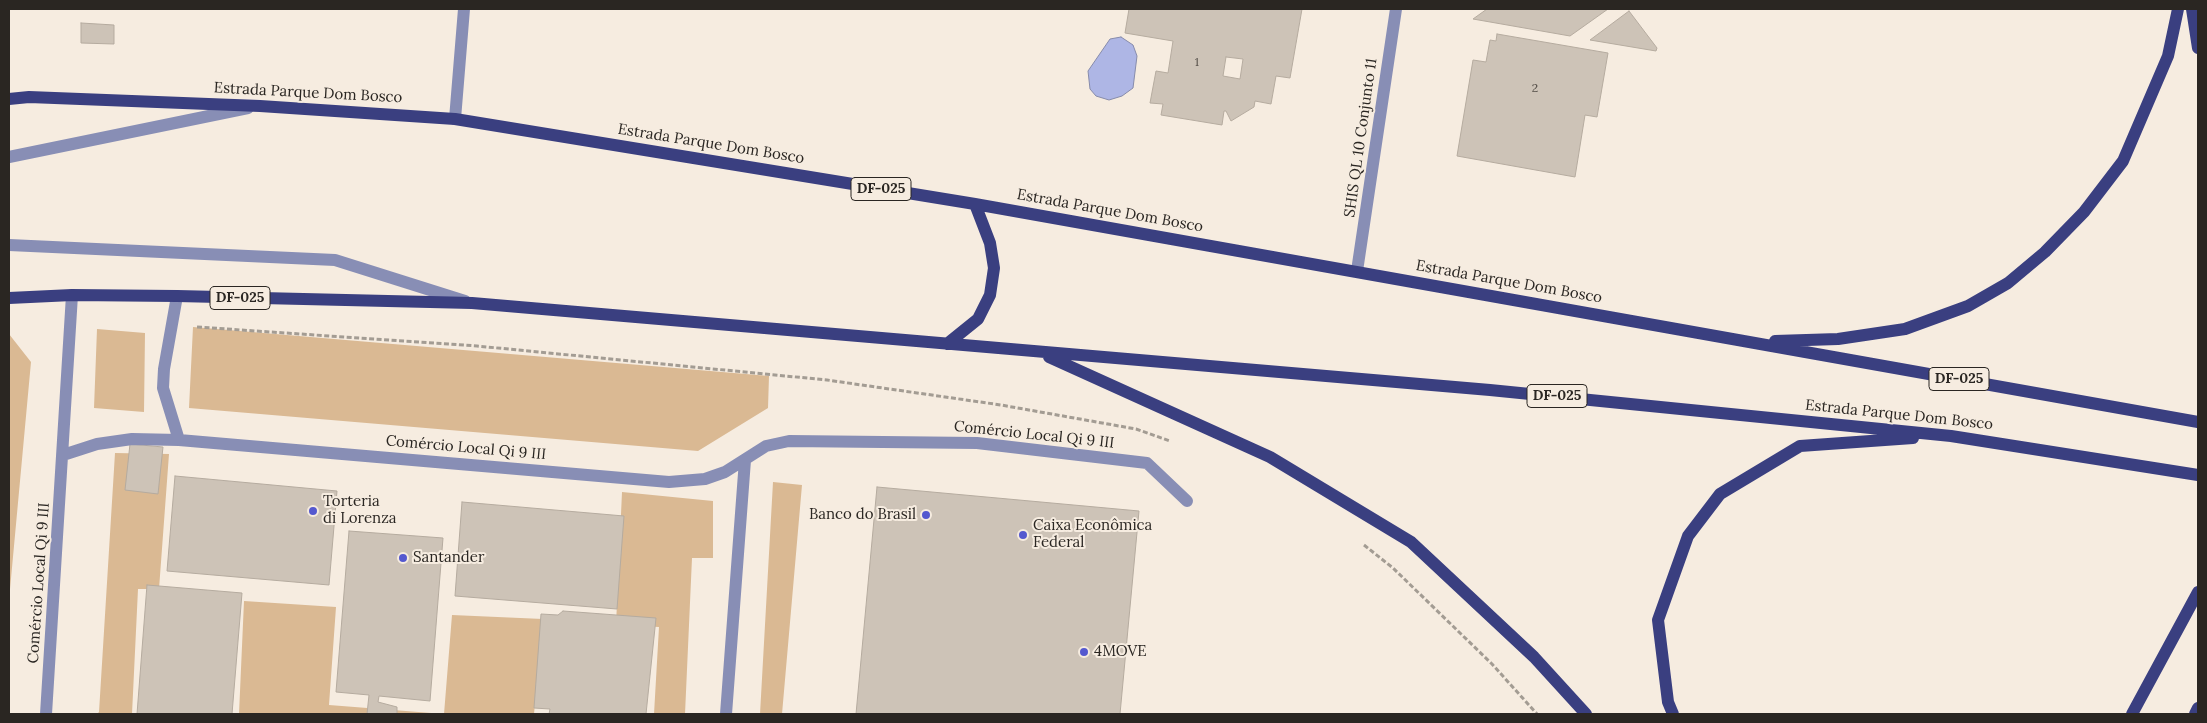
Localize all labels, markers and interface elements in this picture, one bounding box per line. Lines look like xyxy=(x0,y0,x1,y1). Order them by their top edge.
house number: 1 xyxy=(1195,56,1199,70)
street label: SHIS QL 10 Conjunto 11 xyxy=(1341,57,1381,219)
street label: Estrada Parque Dom Bosco xyxy=(213,79,403,107)
house number: 2 xyxy=(1532,82,1538,96)
street label: Estrada Parque Dom Bosco xyxy=(616,120,806,168)
road number: DF-025 xyxy=(851,178,911,200)
street label: Estrada Parque Dom Bosco xyxy=(1016,186,1204,236)
street label: Estrada Parque Dom Bosco xyxy=(1415,257,1603,307)
road number: DF-025 xyxy=(210,286,270,310)
road number: DF-025 xyxy=(1929,368,1989,390)
road number: DF-025 xyxy=(1527,384,1587,408)
street label: Estrada Parque Dom Bosco xyxy=(1804,396,1994,434)
street label: Comércio Local Qi 9 III xyxy=(953,418,1115,452)
street label: Comércio Local Qi 9 III xyxy=(385,432,547,464)
place label: Torteria di Lorenza xyxy=(323,493,397,528)
street label: Comércio Local Qi 9 III xyxy=(24,502,54,664)
marker: Torteria di Lorenza xyxy=(307,505,319,517)
place label: Banco do Brasil xyxy=(809,506,916,524)
marker: Banco do Brasil xyxy=(920,509,932,521)
place label: Caixa Econômica Federal xyxy=(1033,517,1152,552)
marker: Caixa Econômica Federal xyxy=(1017,529,1029,541)
place label: Santander xyxy=(413,549,484,567)
marker: Santander xyxy=(397,552,409,564)
place label: 4MOVE xyxy=(1094,643,1147,661)
marker: 4MOVE xyxy=(1078,646,1090,658)

